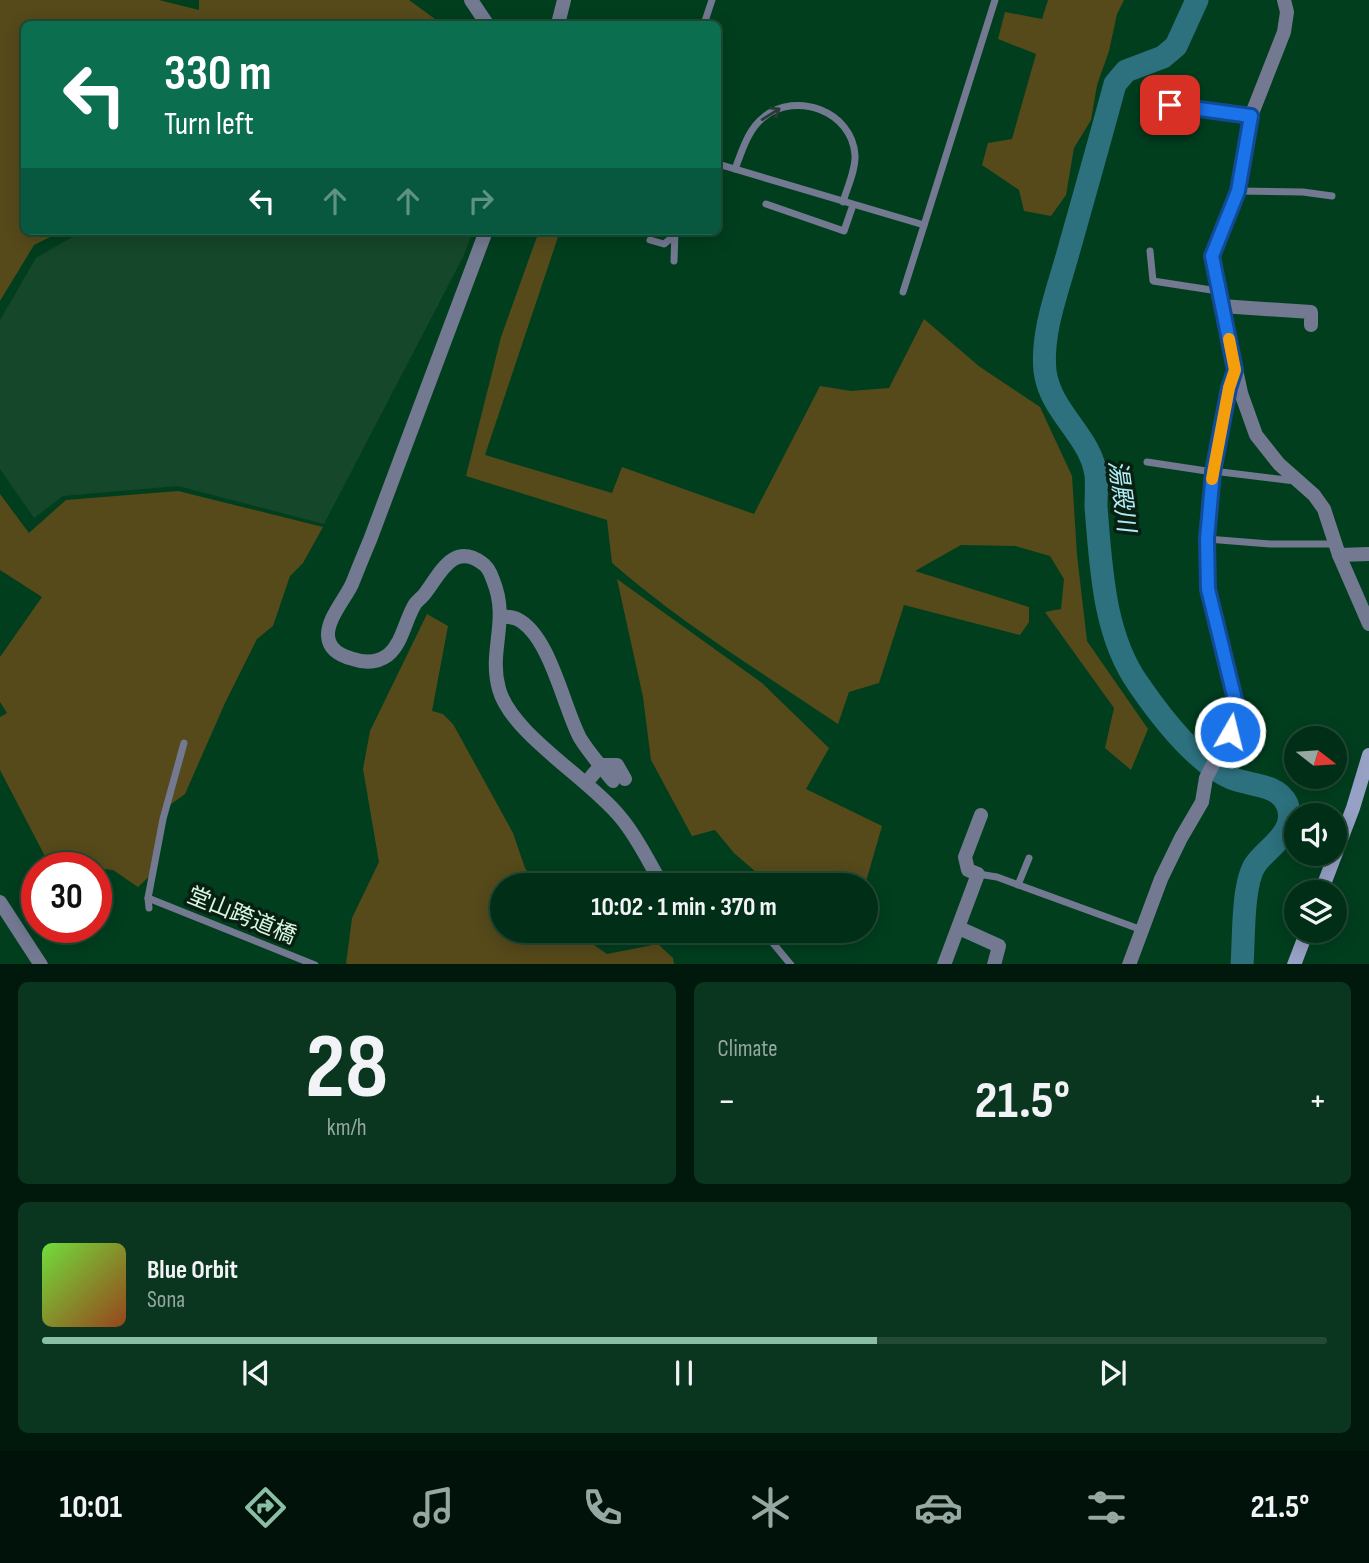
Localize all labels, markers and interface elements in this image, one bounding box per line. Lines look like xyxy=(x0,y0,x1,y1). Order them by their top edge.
text: 330 m xyxy=(164,45,271,104)
icon: left xyxy=(49,49,140,140)
pin xyxy=(1140,75,1200,135)
icon: arrive xyxy=(1151,86,1189,124)
text: Turn left xyxy=(164,105,254,144)
one-way arrow xyxy=(761,106,780,121)
icon: left xyxy=(243,182,281,220)
icon: ahead xyxy=(316,182,354,220)
icon: ahead xyxy=(389,182,427,220)
icon: right xyxy=(462,182,500,220)
water label: 湯殿川 xyxy=(1102,458,1141,537)
position arrow xyxy=(1193,695,1267,769)
north arrow xyxy=(1284,726,1348,789)
map controls xyxy=(1284,726,1347,943)
button: sound xyxy=(1284,803,1347,866)
speed limit sign: 30 xyxy=(21,852,112,943)
button: layers xyxy=(1284,880,1347,943)
street label: 堂山跨道橋 xyxy=(183,881,300,950)
text: 10:02 · 1 min · 370 m xyxy=(591,892,777,923)
text: 28 xyxy=(305,1014,388,1123)
text: Climate xyxy=(718,1035,777,1063)
text: 21.5° xyxy=(975,1070,1070,1133)
text: − xyxy=(718,1079,736,1124)
text: + xyxy=(1308,1079,1327,1124)
text: km/h xyxy=(327,1114,367,1142)
text: Blue Orbit xyxy=(147,1255,238,1286)
text: Sona xyxy=(147,1286,185,1314)
icon: previous xyxy=(237,1354,275,1392)
icon: pause xyxy=(665,1354,703,1392)
icon: next xyxy=(1094,1354,1132,1392)
icon: directions xyxy=(241,1483,290,1532)
icon: music xyxy=(409,1483,458,1532)
icon: phone xyxy=(578,1483,627,1532)
icon: climate xyxy=(746,1483,795,1532)
icon: car xyxy=(914,1483,963,1532)
icon: filters xyxy=(1082,1483,1131,1532)
text: 10:01 xyxy=(60,1488,122,1527)
text: 21.5° xyxy=(1251,1488,1309,1527)

